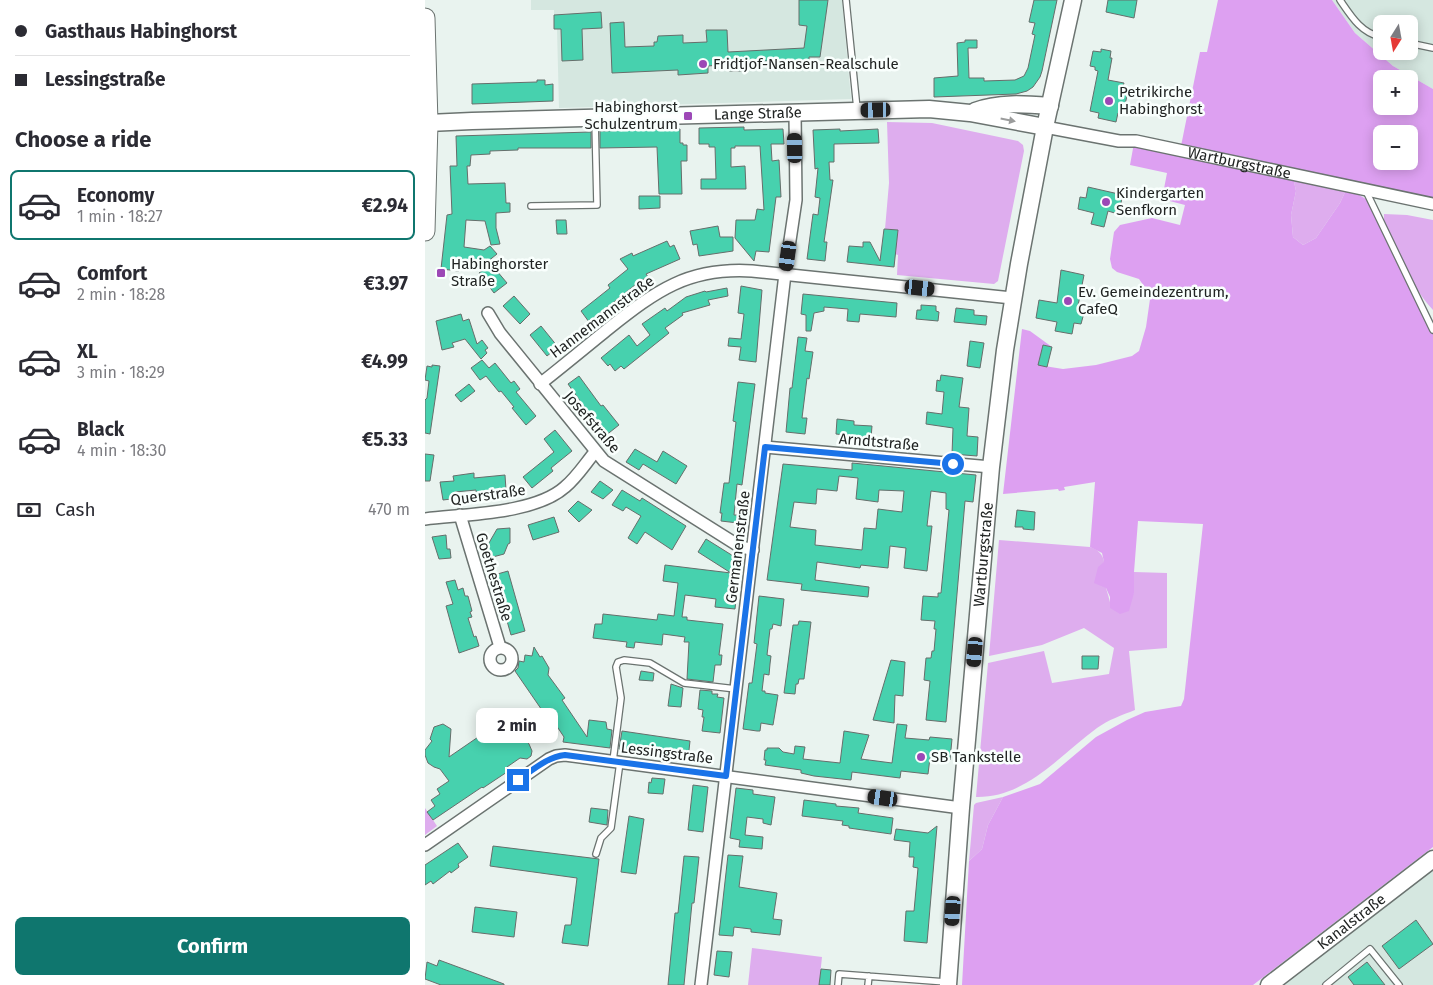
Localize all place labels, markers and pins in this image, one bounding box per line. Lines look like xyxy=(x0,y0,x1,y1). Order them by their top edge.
place label: Fridtjof-Nansen-Realschule xyxy=(713,55,899,73)
marker: Fridtjof-Nansen-Realschule xyxy=(697,58,709,70)
place label: Petrikirche Habinghorst xyxy=(1119,83,1203,118)
marker: Petrikirche Habinghorst xyxy=(1103,95,1115,107)
place label: Habinghorst Schulzentrum xyxy=(584,98,679,133)
marker: Habinghorst Schulzentrum xyxy=(682,110,694,122)
place label: Kindergarten Senfkorn xyxy=(1116,184,1204,219)
marker: Kindergarten Senfkorn xyxy=(1100,196,1112,208)
place label: Habinghorster Straße xyxy=(451,255,549,290)
marker: Habinghorster Straße xyxy=(435,267,447,279)
place label: Ev. Gemeindezentrum, CafeQ xyxy=(1078,283,1229,318)
marker: Ev. Gemeindezentrum, CafeQ xyxy=(1062,295,1074,307)
place label: SB Tankstelle xyxy=(931,748,1021,766)
marker: SB Tankstelle xyxy=(915,751,927,763)

